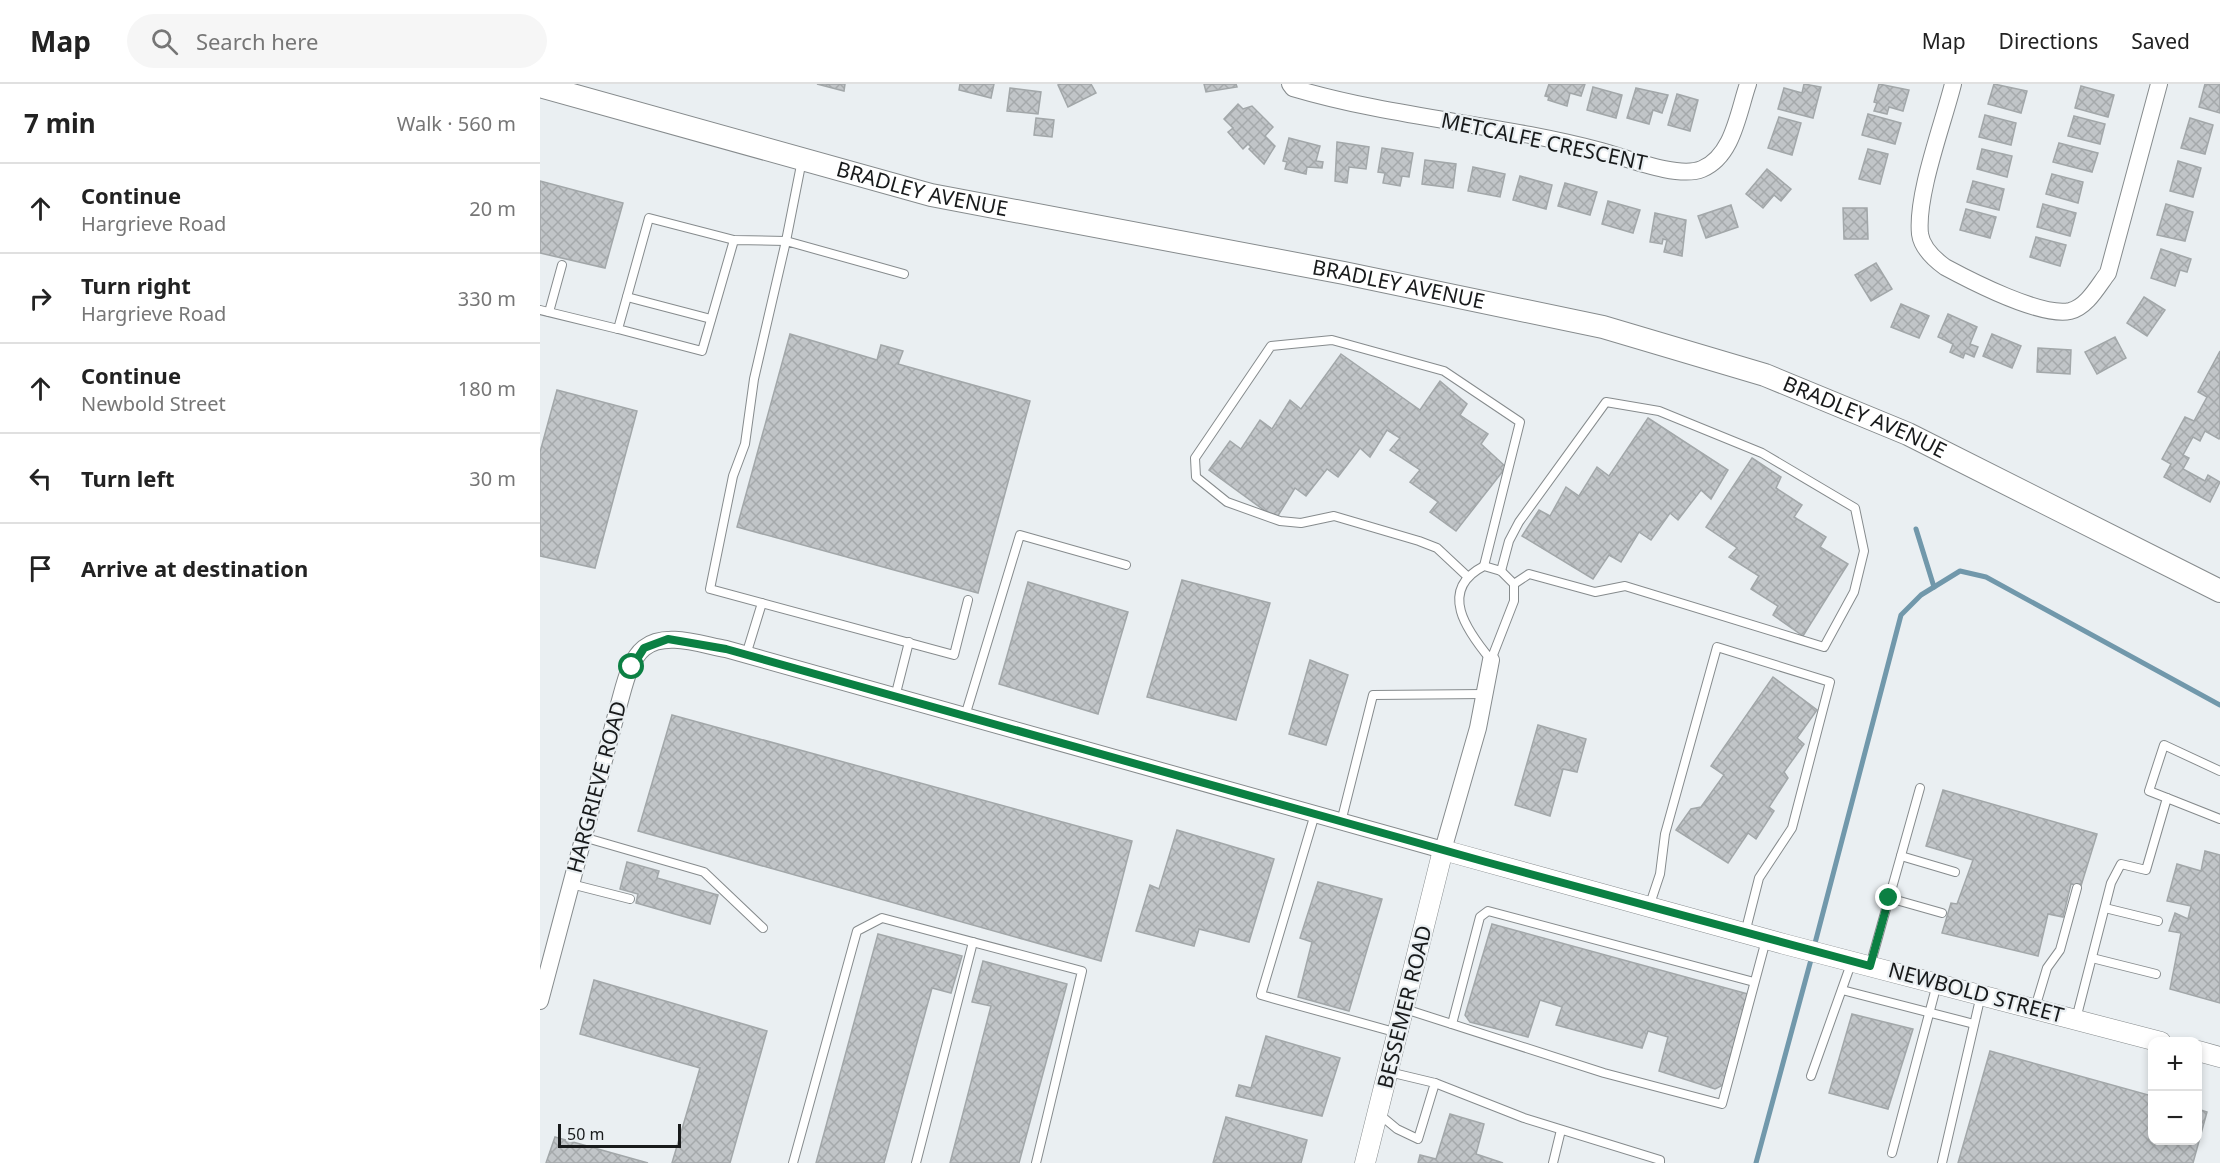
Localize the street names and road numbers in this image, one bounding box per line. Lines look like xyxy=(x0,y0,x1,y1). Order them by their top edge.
street label: METCALFE CRESCENT xyxy=(1439,106,1650,177)
street label: BRADLEY AVENUE xyxy=(833,154,1010,222)
street label: BRADLEY AVENUE xyxy=(1310,252,1488,315)
street label: BRADLEY AVENUE xyxy=(1779,369,1952,464)
street label: HARGRIEVE ROAD xyxy=(560,698,632,876)
street label: BESSEMER ROAD xyxy=(1370,922,1438,1091)
street label: NEWBOLD STREET xyxy=(1886,955,2067,1029)

